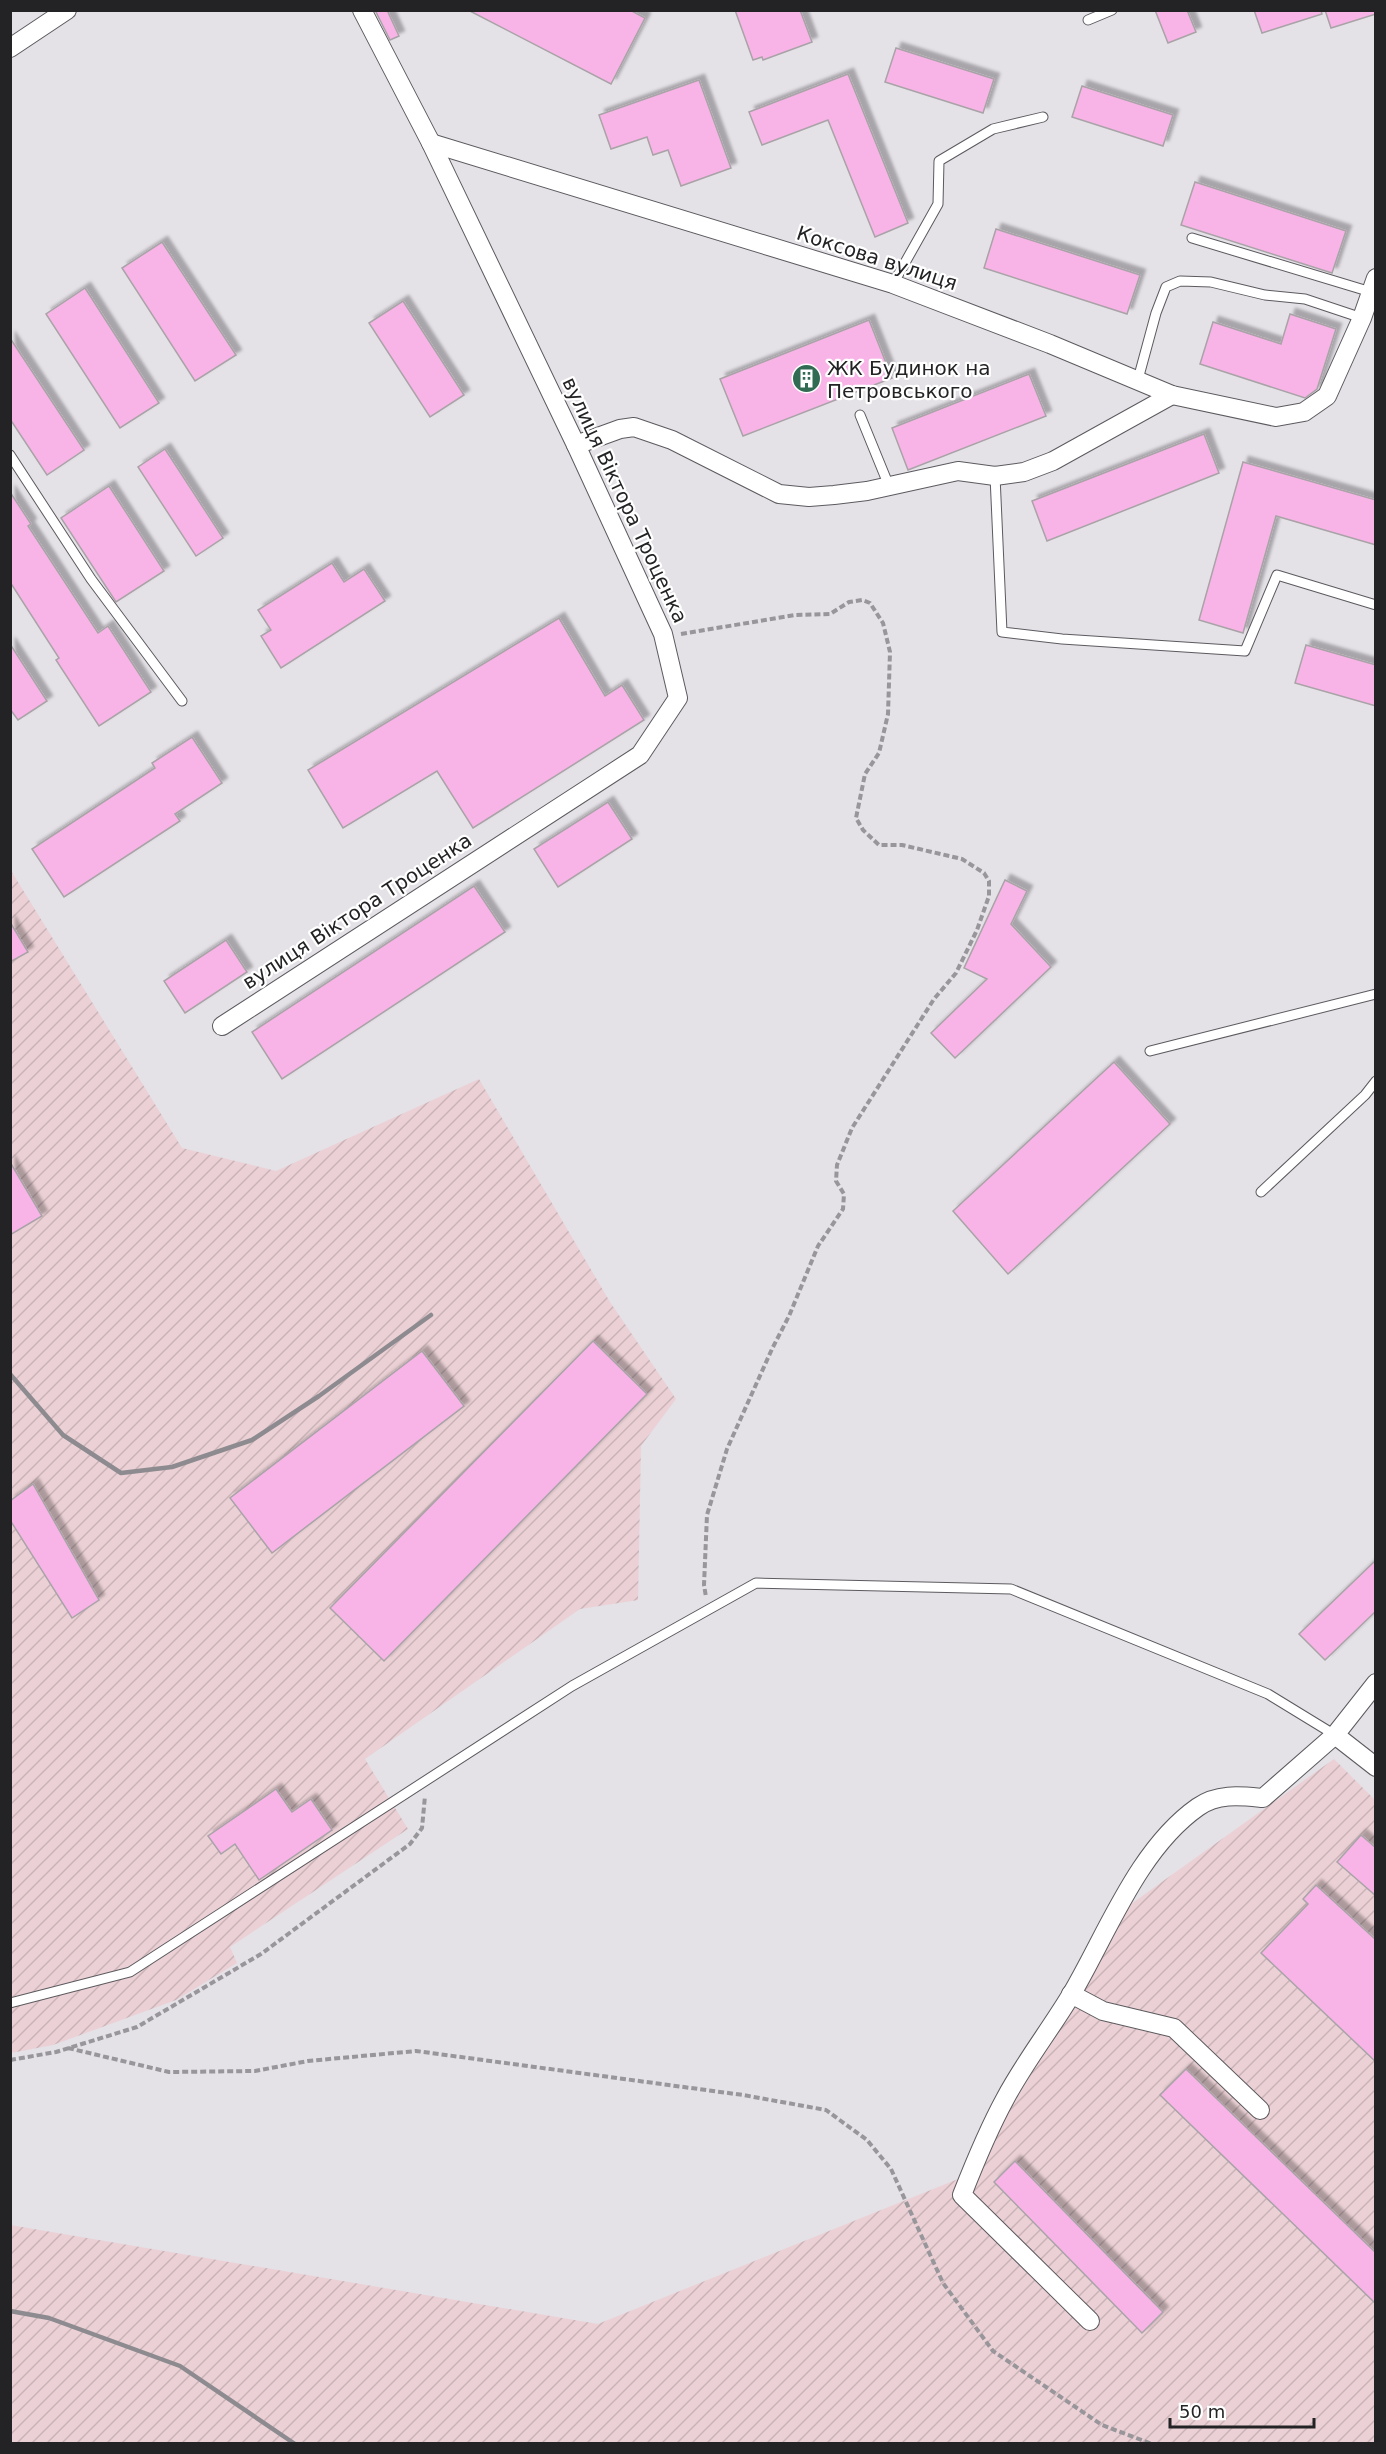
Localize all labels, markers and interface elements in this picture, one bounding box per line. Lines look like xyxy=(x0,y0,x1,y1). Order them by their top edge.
street label: Коксова вулиця xyxy=(794,221,960,295)
place label: ЖК Будинок на Петровського xyxy=(827,356,991,403)
building icon: ЖК Будинок на Петровського xyxy=(790,363,822,395)
street label: вулиця Віктора Троценка xyxy=(557,373,693,627)
street label: вулиця Віктора Троценка xyxy=(238,828,476,994)
scale bar xyxy=(1170,2391,1314,2429)
text: 50 m xyxy=(1179,2401,1225,2422)

